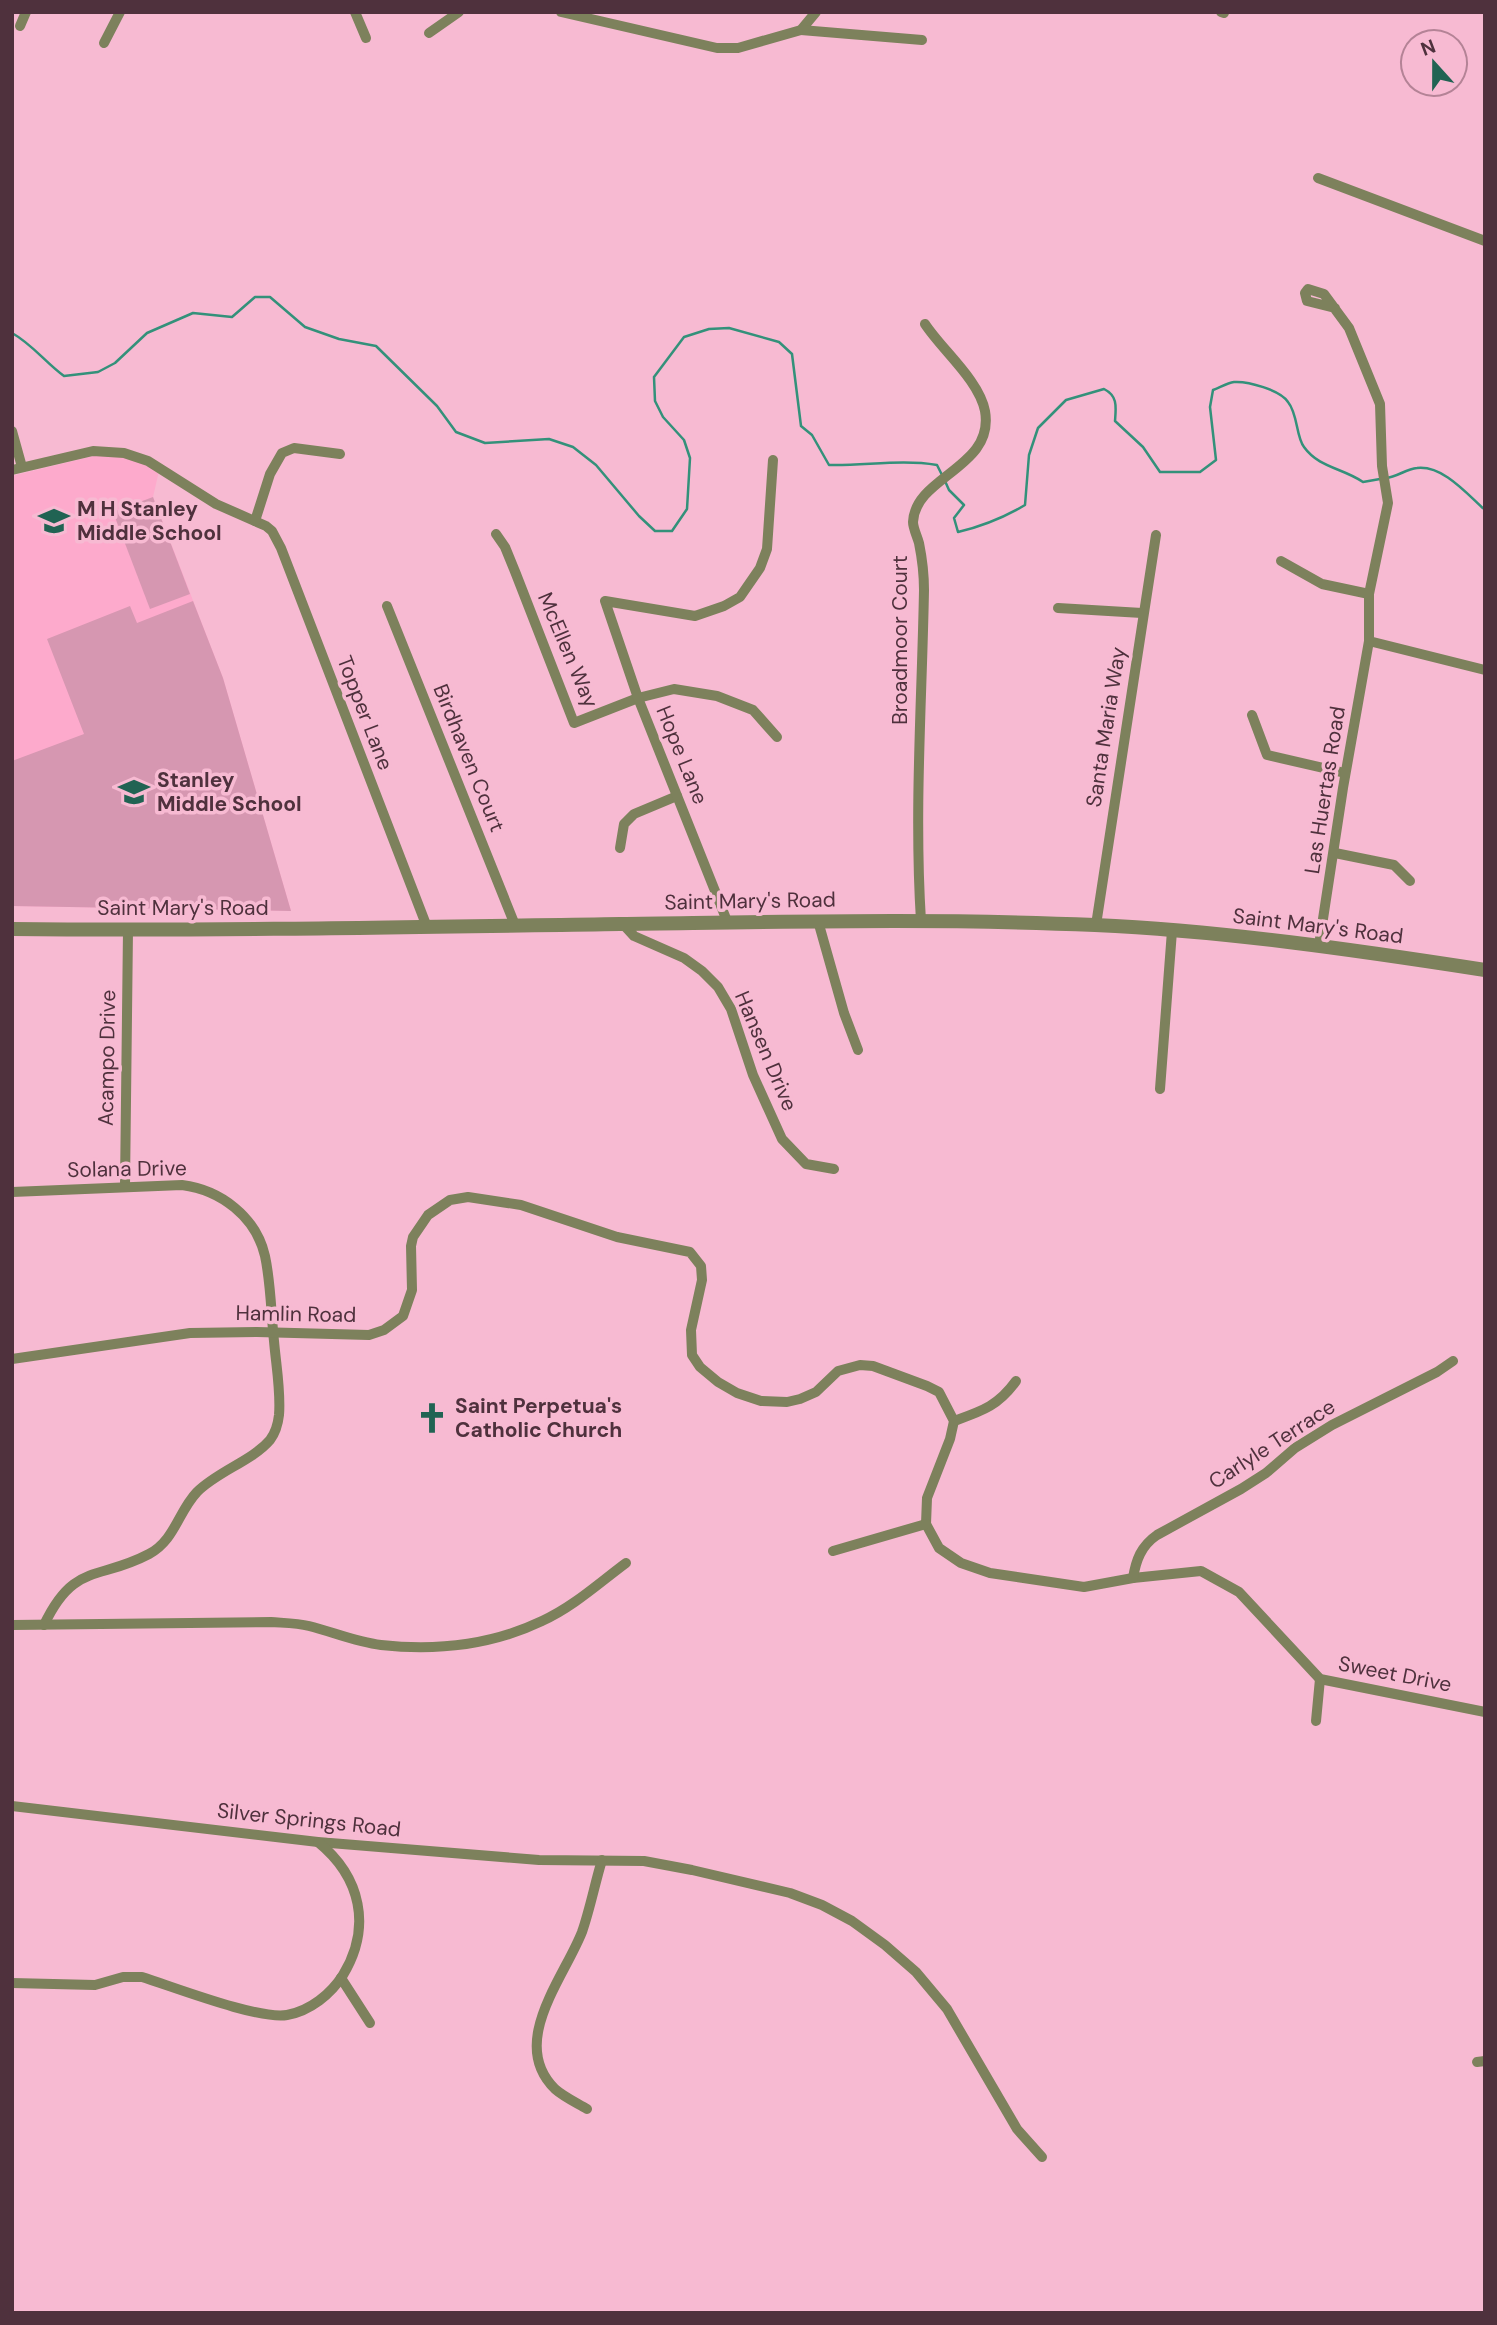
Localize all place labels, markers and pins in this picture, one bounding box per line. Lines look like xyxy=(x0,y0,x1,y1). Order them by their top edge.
place label: M H Stanley Middle School xyxy=(77,495,222,547)
school or university icon: M H Stanley Middle School xyxy=(37,504,71,538)
place label: Stanley Middle School xyxy=(157,766,302,818)
school or university icon: Stanley Middle School xyxy=(117,775,151,809)
place label: Saint Perpetua's Catholic Church xyxy=(455,1392,622,1444)
church icon: Saint Perpetua's Catholic Church xyxy=(415,1401,449,1435)

